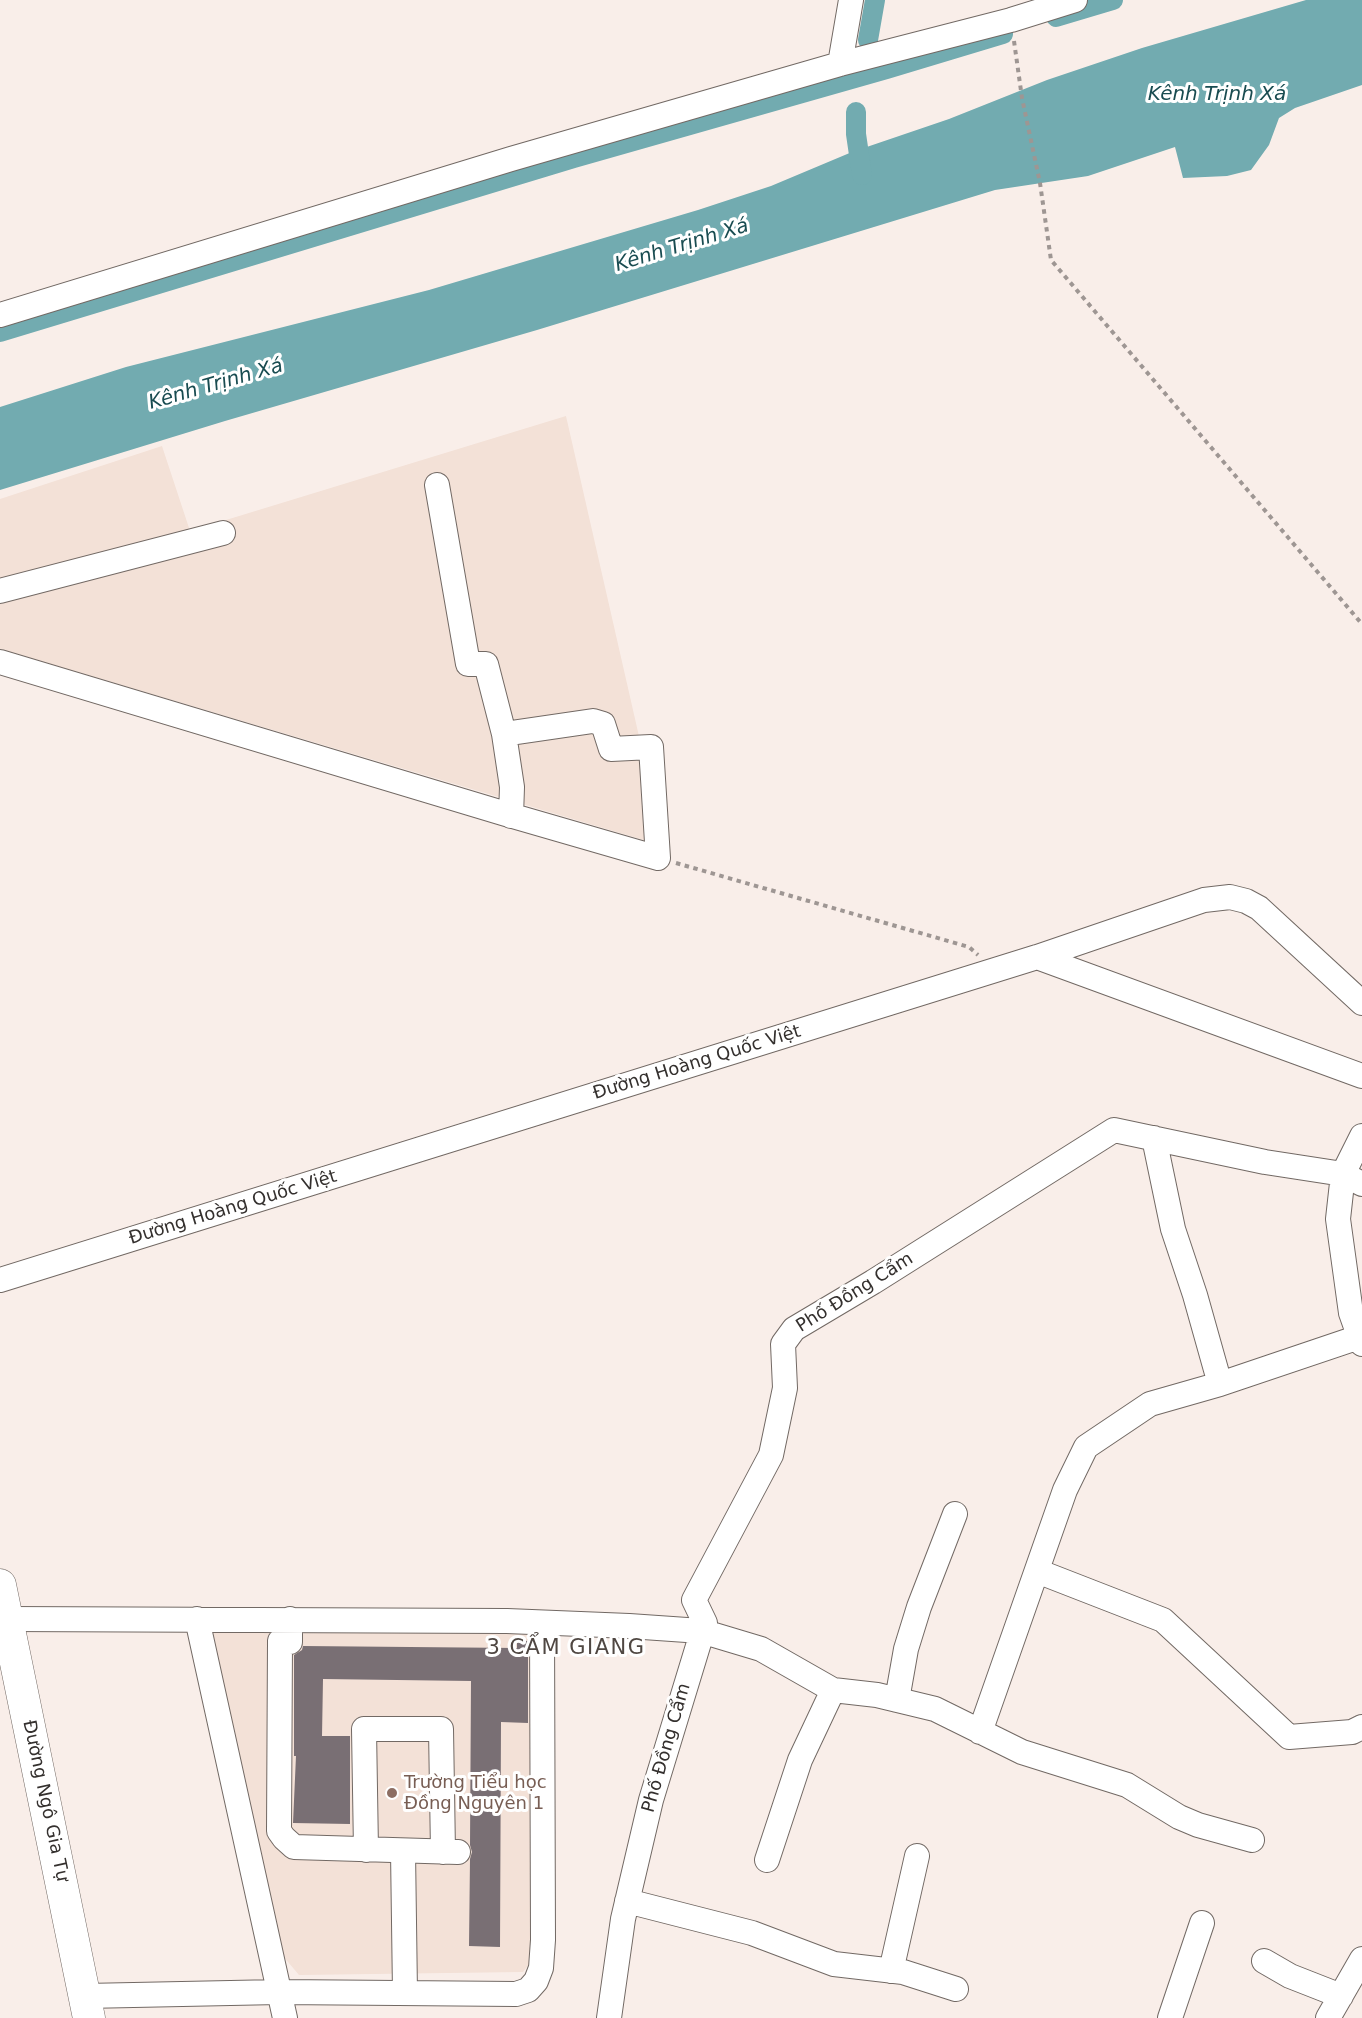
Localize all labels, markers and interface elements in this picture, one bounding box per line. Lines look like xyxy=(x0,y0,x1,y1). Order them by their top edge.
water label: Kênh Trịnh Xá xyxy=(1148,83,1286,107)
water label: Kênh Trịnh Xá xyxy=(612,214,752,278)
water label: Kênh Trịnh Xá xyxy=(146,354,286,416)
street label: Đường Hoàng Quốc Việt xyxy=(590,1021,804,1105)
street label: Đường Hoàng Quốc Việt xyxy=(126,1166,340,1250)
street label: Phố Đồng Cẩm xyxy=(793,1248,917,1338)
district label: 3 CẨM GIANG xyxy=(486,1636,646,1662)
street label: Phố Đồng Cẩm xyxy=(638,1681,696,1815)
street label: Đường Ngô Gia Tự xyxy=(17,1718,73,1884)
place label: Trường Tiểu học Đồng Nguyên 1 xyxy=(404,1772,547,1814)
marker: Trường Tiểu học Đồng Nguyên 1 xyxy=(385,1786,399,1800)

